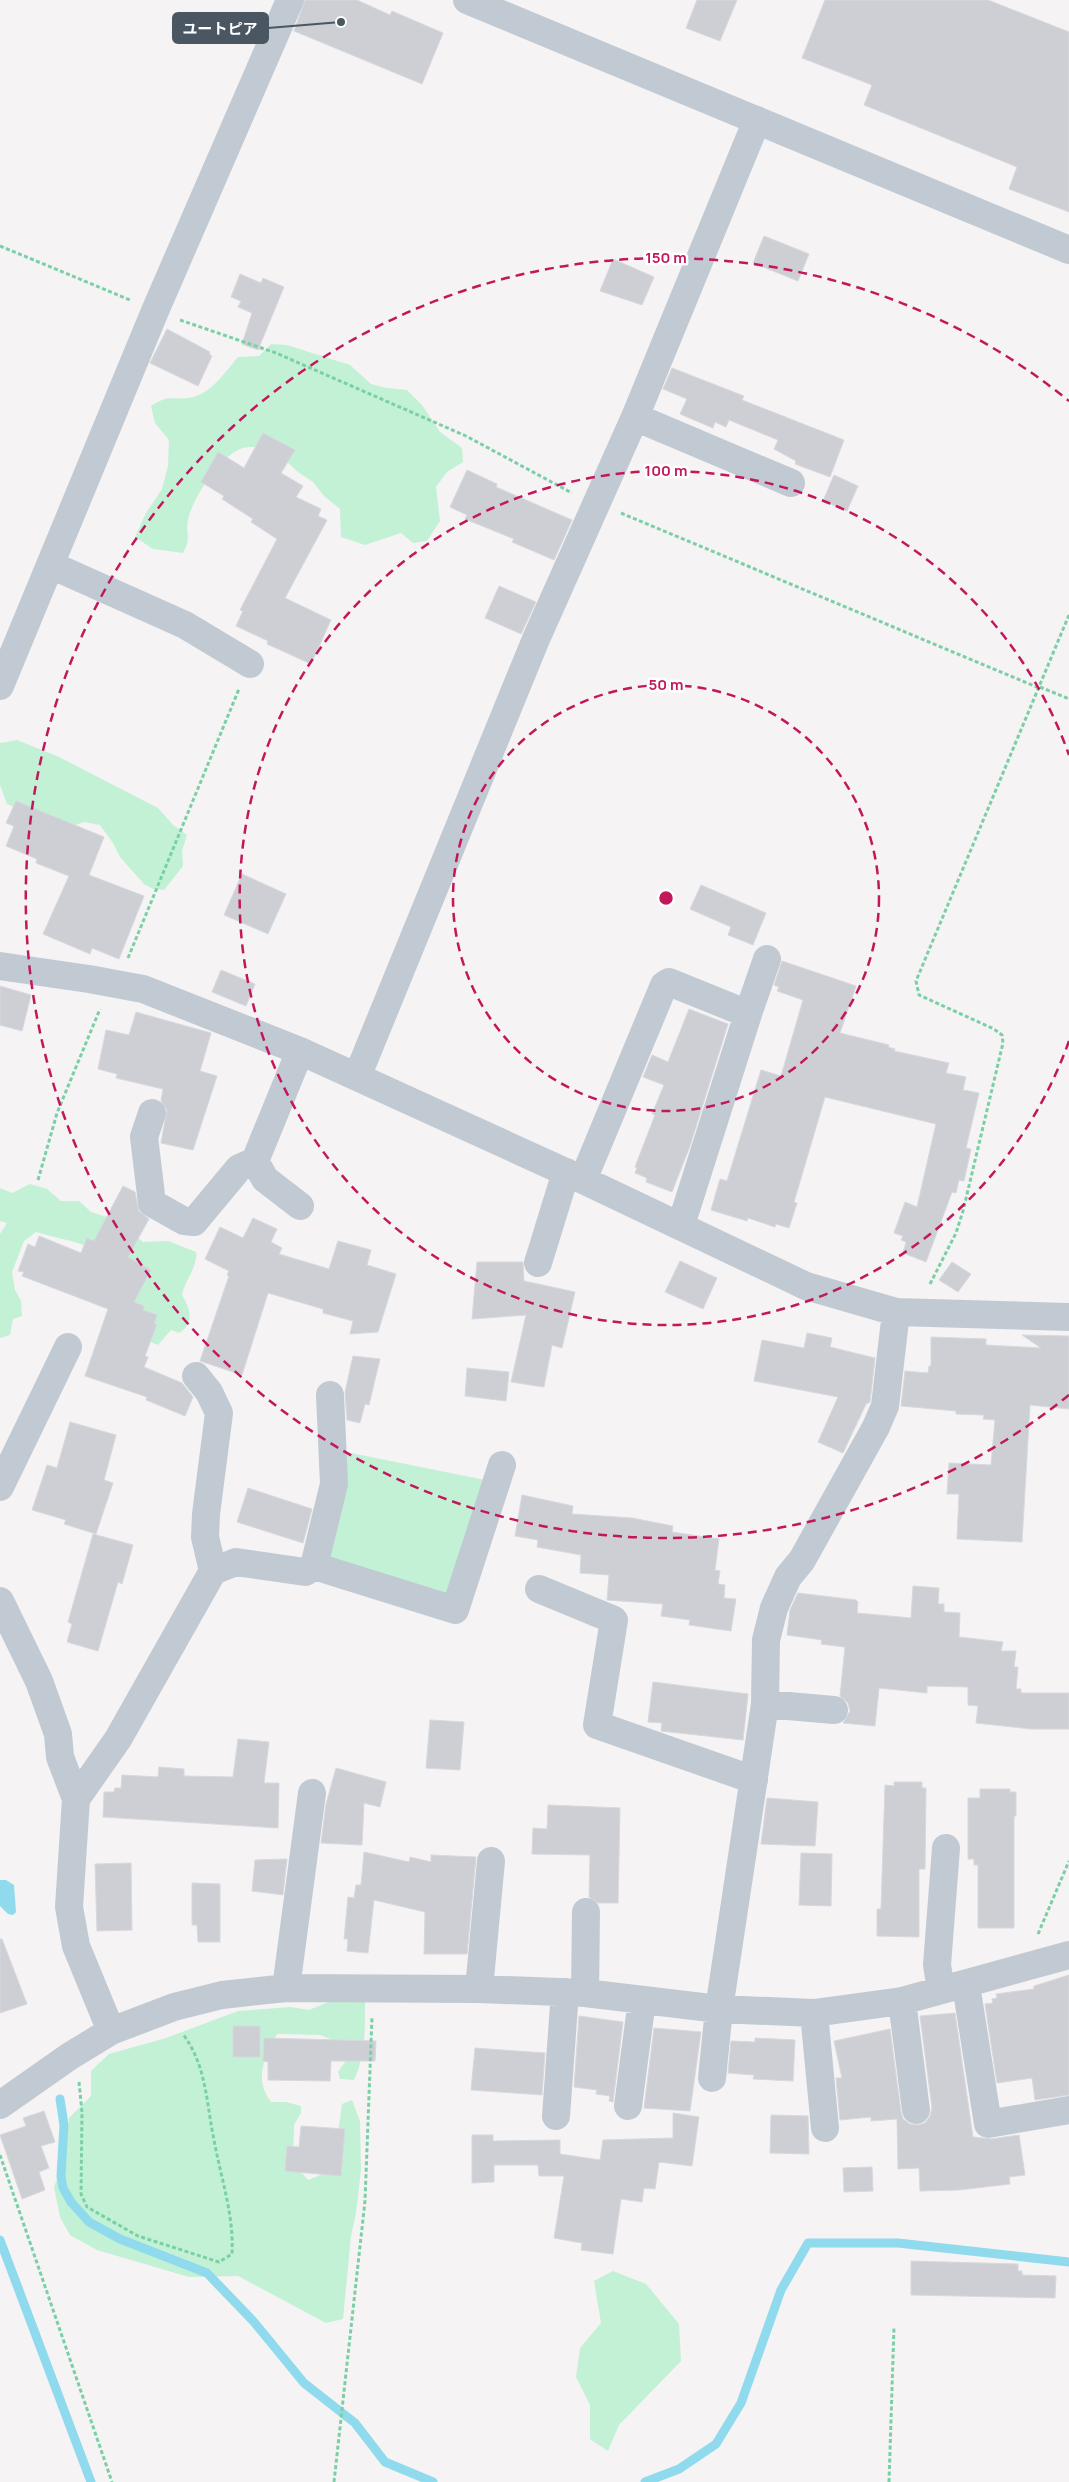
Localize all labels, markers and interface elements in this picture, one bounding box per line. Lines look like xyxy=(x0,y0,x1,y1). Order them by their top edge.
callout: ユートピア xyxy=(173,13,268,43)
text: ユートピア xyxy=(182,18,258,39)
text: 150 m xyxy=(645,247,687,268)
text: 100 m xyxy=(645,460,687,481)
text: 50 m xyxy=(648,674,684,695)
centre of rings xyxy=(657,889,675,907)

